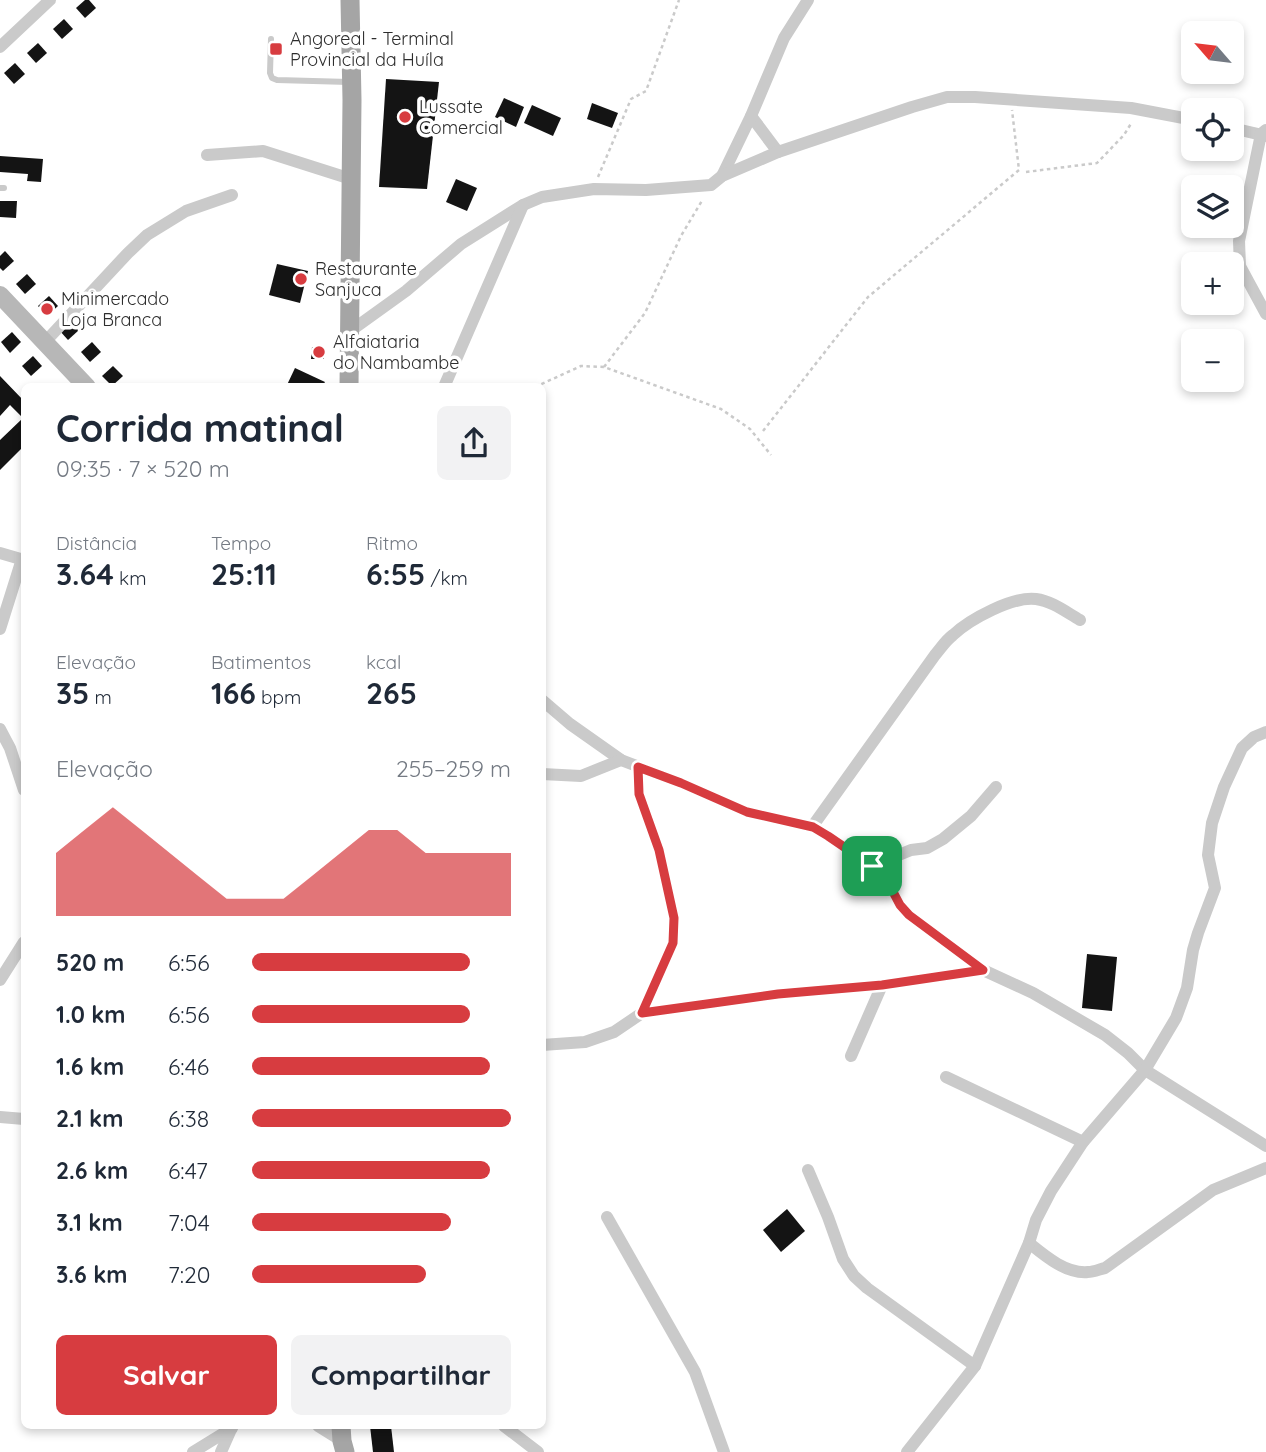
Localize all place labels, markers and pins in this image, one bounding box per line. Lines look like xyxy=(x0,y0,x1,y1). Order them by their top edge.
place label: Angoreal - Terminal Provincial da Huíla xyxy=(290,27,454,71)
marker: Angoreal - Terminal Provincial da Huíla xyxy=(268,41,284,57)
place label: Lussate Comercial xyxy=(419,95,503,139)
marker: Lussate Comercial xyxy=(397,109,413,125)
place label: Restaurante Sanjuca xyxy=(315,257,417,301)
marker: Restaurante Sanjuca xyxy=(293,271,309,287)
place label: Minimercado Loja Branca xyxy=(61,287,169,331)
marker: Minimercado Loja Branca xyxy=(39,301,55,317)
place label: Alfaiataria do Nambambe xyxy=(333,330,459,374)
marker: Alfaiataria do Nambambe xyxy=(311,344,327,360)
pin xyxy=(842,836,902,896)

